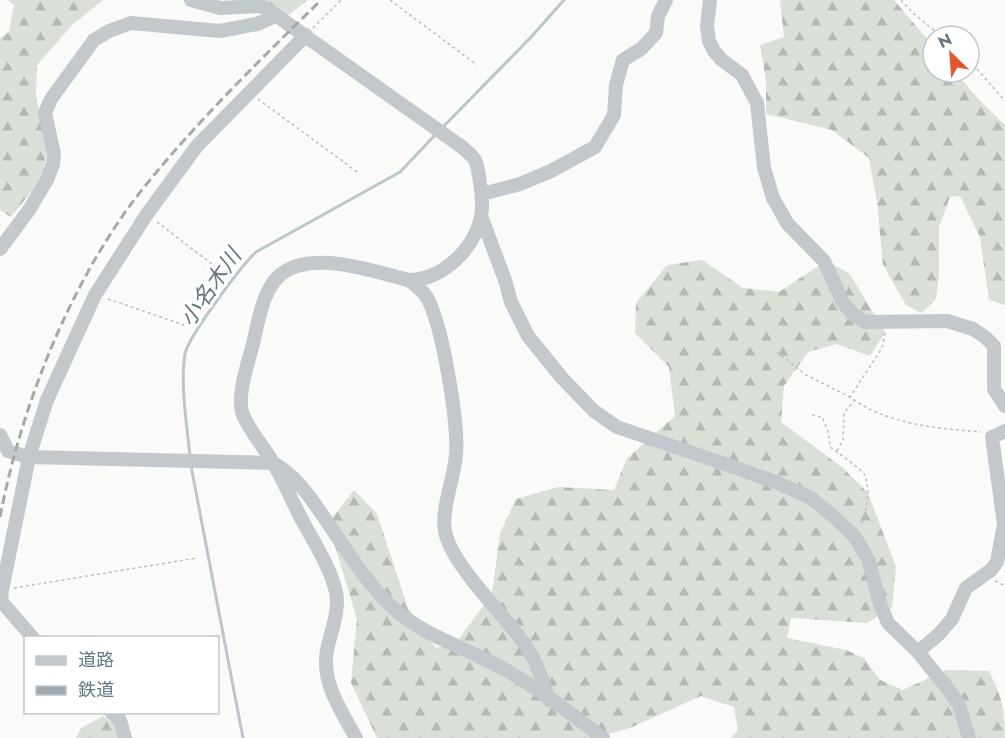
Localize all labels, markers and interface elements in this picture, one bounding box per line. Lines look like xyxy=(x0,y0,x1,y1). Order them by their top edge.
north arrow xyxy=(921,24,981,84)
text: N xyxy=(934,28,955,54)
water label: 小名木川 xyxy=(172,240,249,332)
legend xyxy=(24,636,219,714)
text: 道路 xyxy=(78,647,114,673)
text: 鉄道 xyxy=(78,677,114,703)

